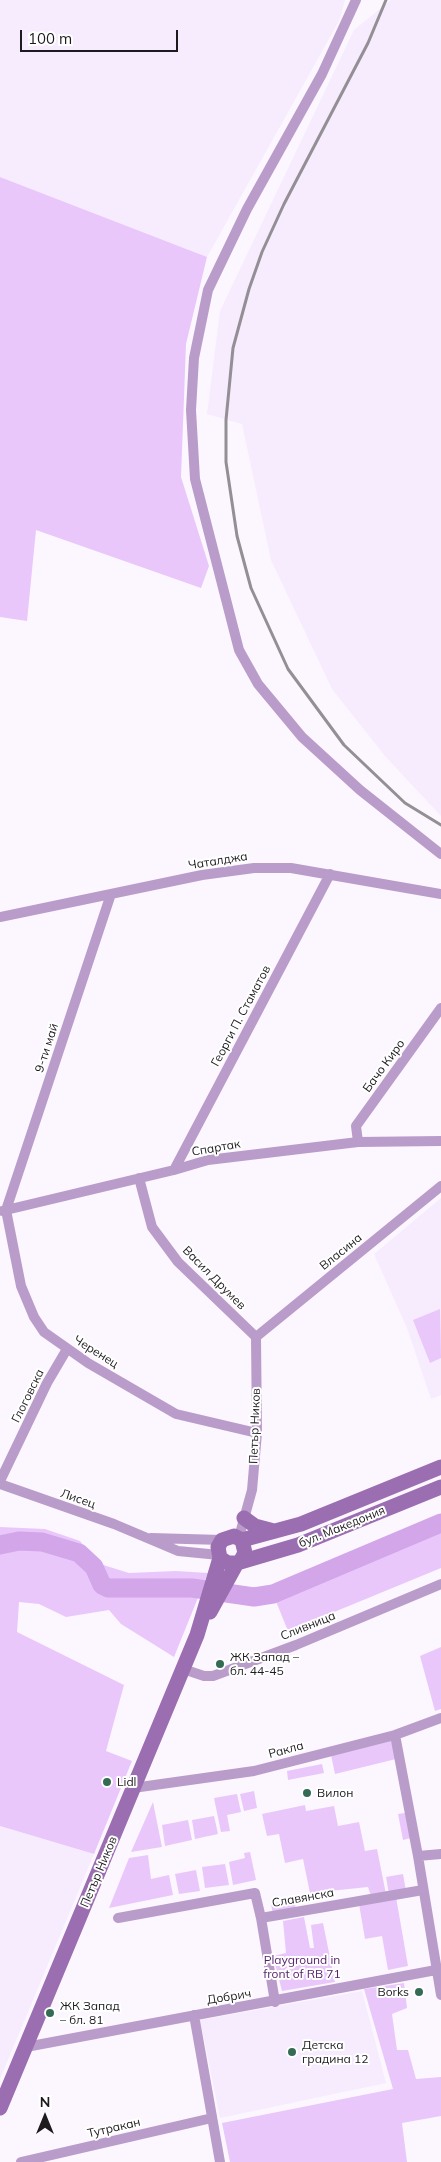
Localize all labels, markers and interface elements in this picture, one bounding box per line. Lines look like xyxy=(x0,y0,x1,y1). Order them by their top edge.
scale bar xyxy=(22,20,180,52)
text: 100 m xyxy=(28,29,72,48)
street label: Чаталджа xyxy=(187,849,249,873)
street label: Георги П. Стаматов xyxy=(208,963,274,1069)
street label: 9-ти май xyxy=(32,1022,62,1074)
street label: Бачо Киро xyxy=(360,1037,408,1095)
street label: Спартак xyxy=(191,1137,241,1159)
street label: Власина xyxy=(317,1231,365,1273)
street label: Васил Друмев xyxy=(179,1243,249,1313)
street label: Черенец xyxy=(71,1333,121,1371)
street label: Глоговска xyxy=(9,1367,47,1425)
street label: Петър Ников xyxy=(246,1388,264,1464)
street label: Лисец xyxy=(58,1486,98,1512)
street label: бул. Македония xyxy=(297,1503,387,1551)
street label: Сливница xyxy=(278,1608,338,1644)
place label: ЖК Запад – бл. 44-45 xyxy=(230,1650,299,1678)
marker: ЖК Запад – бл. 44-45 xyxy=(214,1658,226,1670)
street label: Ракла xyxy=(267,1738,305,1762)
place label: Lidl xyxy=(117,1775,136,1789)
marker: Lidl xyxy=(101,1776,113,1788)
place label: Вилон xyxy=(317,1786,353,1800)
marker: Вилон xyxy=(301,1787,313,1799)
street label: Петър Ников xyxy=(78,1834,120,1910)
street label: Славянска xyxy=(271,1885,335,1911)
park label: Playground in front of RB 71 xyxy=(263,1953,341,1981)
place label: Borks xyxy=(378,1985,409,1999)
street label: Добрич xyxy=(206,1986,252,2008)
marker: Borks xyxy=(413,1986,425,1998)
place label: ЖК Запад – бл. 81 xyxy=(60,1999,120,2027)
marker: ЖК Запад – бл. 81 xyxy=(44,2007,56,2019)
place label: Детска градина 12 xyxy=(302,2038,368,2066)
marker: Детска градина 12 xyxy=(286,2046,298,2058)
north arrow xyxy=(20,2092,70,2142)
text: N xyxy=(40,2093,50,2111)
street label: Тутракан xyxy=(86,2115,142,2141)

